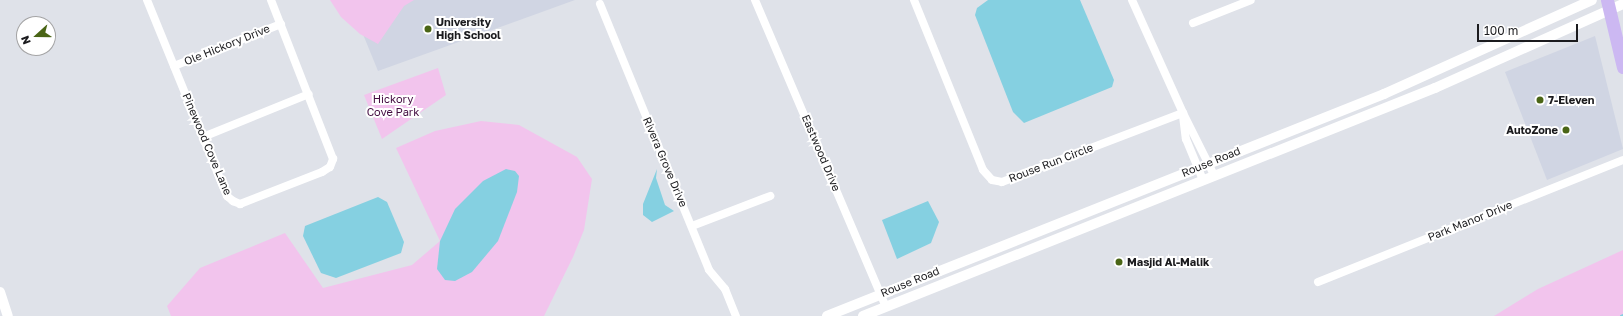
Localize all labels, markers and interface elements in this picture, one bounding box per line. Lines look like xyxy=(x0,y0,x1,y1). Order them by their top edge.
north arrow xyxy=(16,16,56,56)
place label: University High School xyxy=(436,16,501,42)
scale bar xyxy=(1479,16,1580,42)
street label: Ole Hickory Drive xyxy=(182,22,272,68)
text: 100 m xyxy=(1484,23,1518,38)
marker: University High School xyxy=(423,24,433,34)
text: N xyxy=(18,34,33,46)
street label: Pinewood Cove Lane xyxy=(180,91,234,197)
park label: Hickory Cove Park xyxy=(367,93,419,119)
place label: 7-Eleven xyxy=(1548,93,1594,107)
marker: 7-Eleven xyxy=(1535,95,1545,105)
street label: Eastwood Drive xyxy=(799,113,843,193)
street label: Rivera Grove Drive xyxy=(640,115,690,209)
place label: AutoZone xyxy=(1506,123,1558,137)
marker: AutoZone xyxy=(1561,125,1571,135)
street label: Rouse Run Circle xyxy=(1007,141,1095,185)
street label: Rouse Road xyxy=(1180,144,1242,180)
street label: Park Manor Drive xyxy=(1426,198,1514,244)
place label: Masjid Al-Malik xyxy=(1127,255,1209,269)
marker: Masjid Al-Malik xyxy=(1114,257,1124,267)
street label: Rouse Road xyxy=(879,264,941,300)

